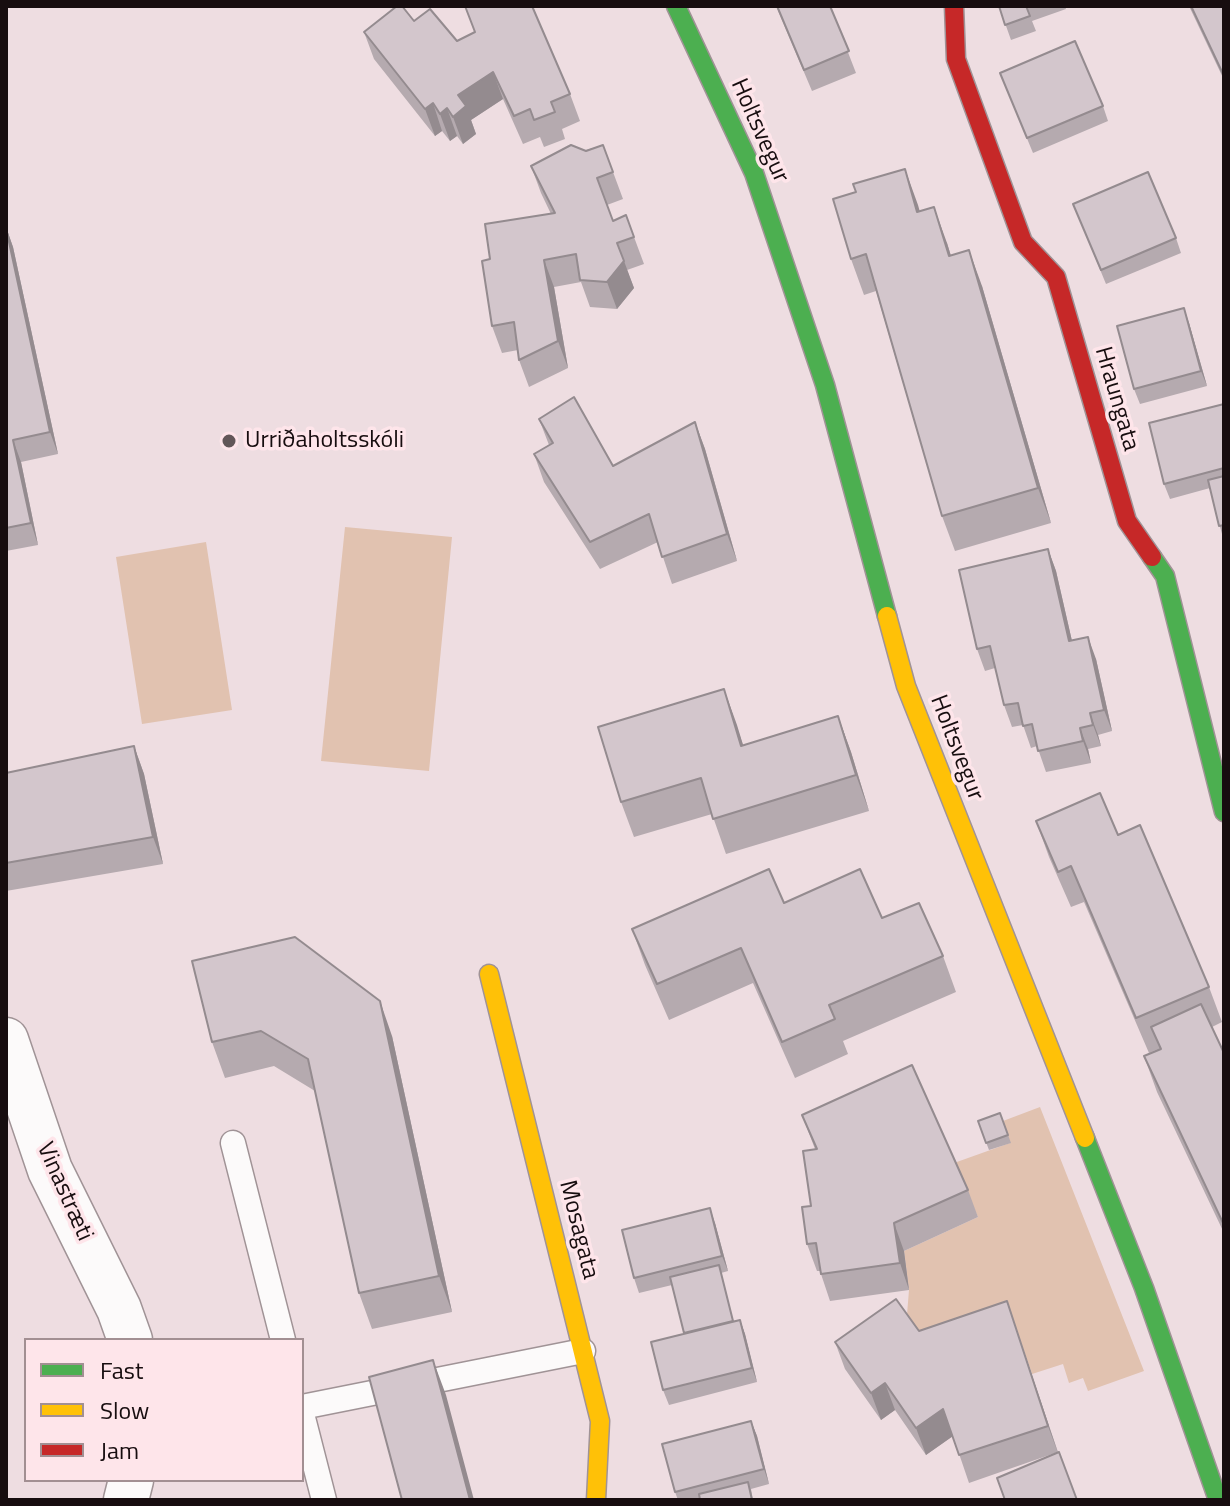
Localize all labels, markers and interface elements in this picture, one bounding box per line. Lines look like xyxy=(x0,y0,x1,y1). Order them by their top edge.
street label: Holtsvegur xyxy=(723,75,795,187)
street label: Hraungata xyxy=(1087,344,1145,454)
place label: Urriðaholtsskóli xyxy=(245,427,404,455)
marker: Urriðaholtsskóli xyxy=(220,432,238,450)
street label: Holtsvegur xyxy=(923,691,989,805)
street label: Vinastræti xyxy=(30,1138,98,1246)
street label: Mosagata xyxy=(552,1178,604,1282)
legend xyxy=(24,1338,304,1482)
text: Fast xyxy=(100,1352,143,1388)
text: Slow xyxy=(100,1392,149,1428)
text: Jam xyxy=(100,1432,139,1468)

